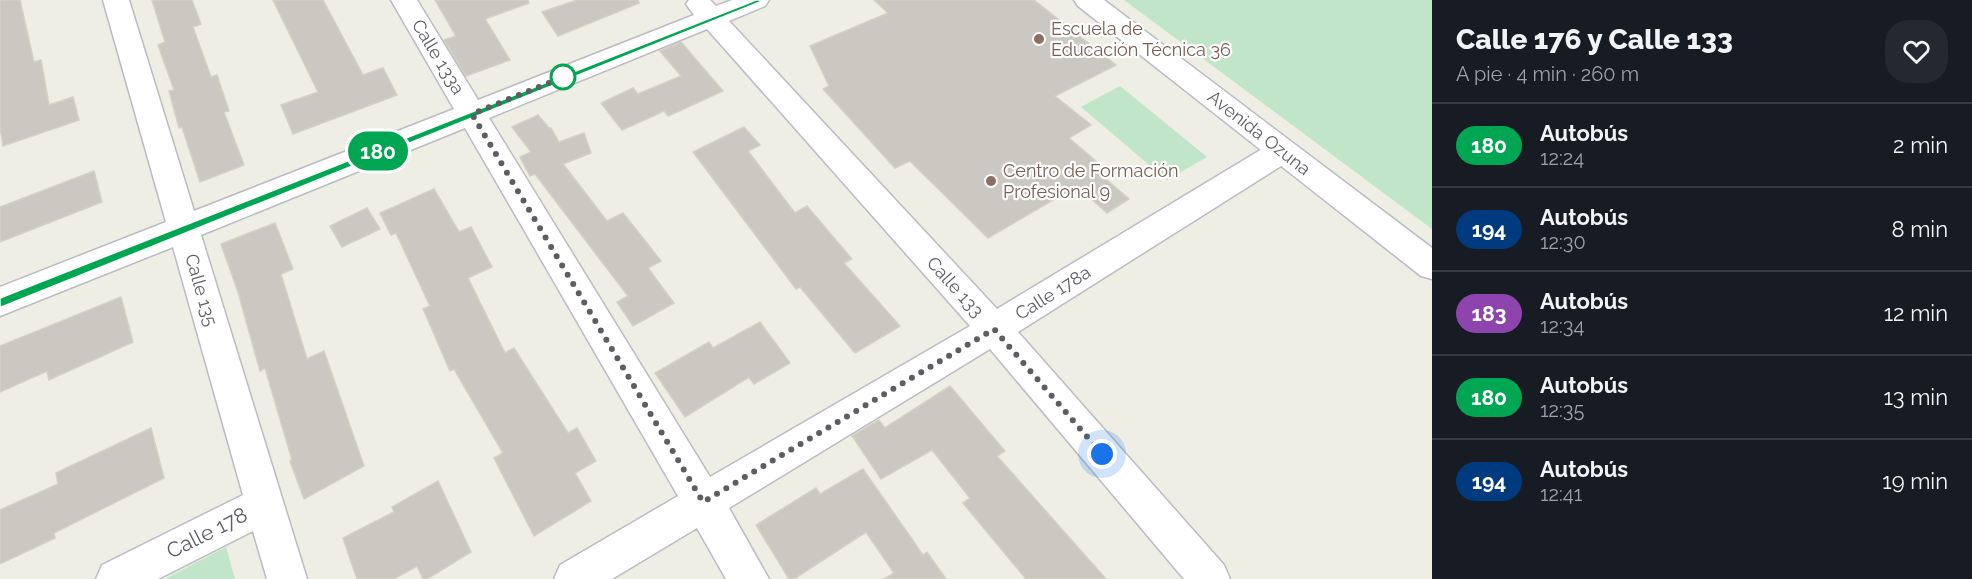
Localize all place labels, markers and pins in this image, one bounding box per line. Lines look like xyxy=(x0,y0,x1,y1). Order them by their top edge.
place label: Escuela de Educación Técnica 36 xyxy=(1051,18,1231,60)
marker: Escuela de Educación Técnica 36 xyxy=(1032,32,1046,46)
unlabelled marker xyxy=(550,64,576,90)
place label: Centro de Formación Profesional 9 xyxy=(1003,160,1178,202)
marker: Centro de Formación Profesional 9 xyxy=(984,174,998,188)

